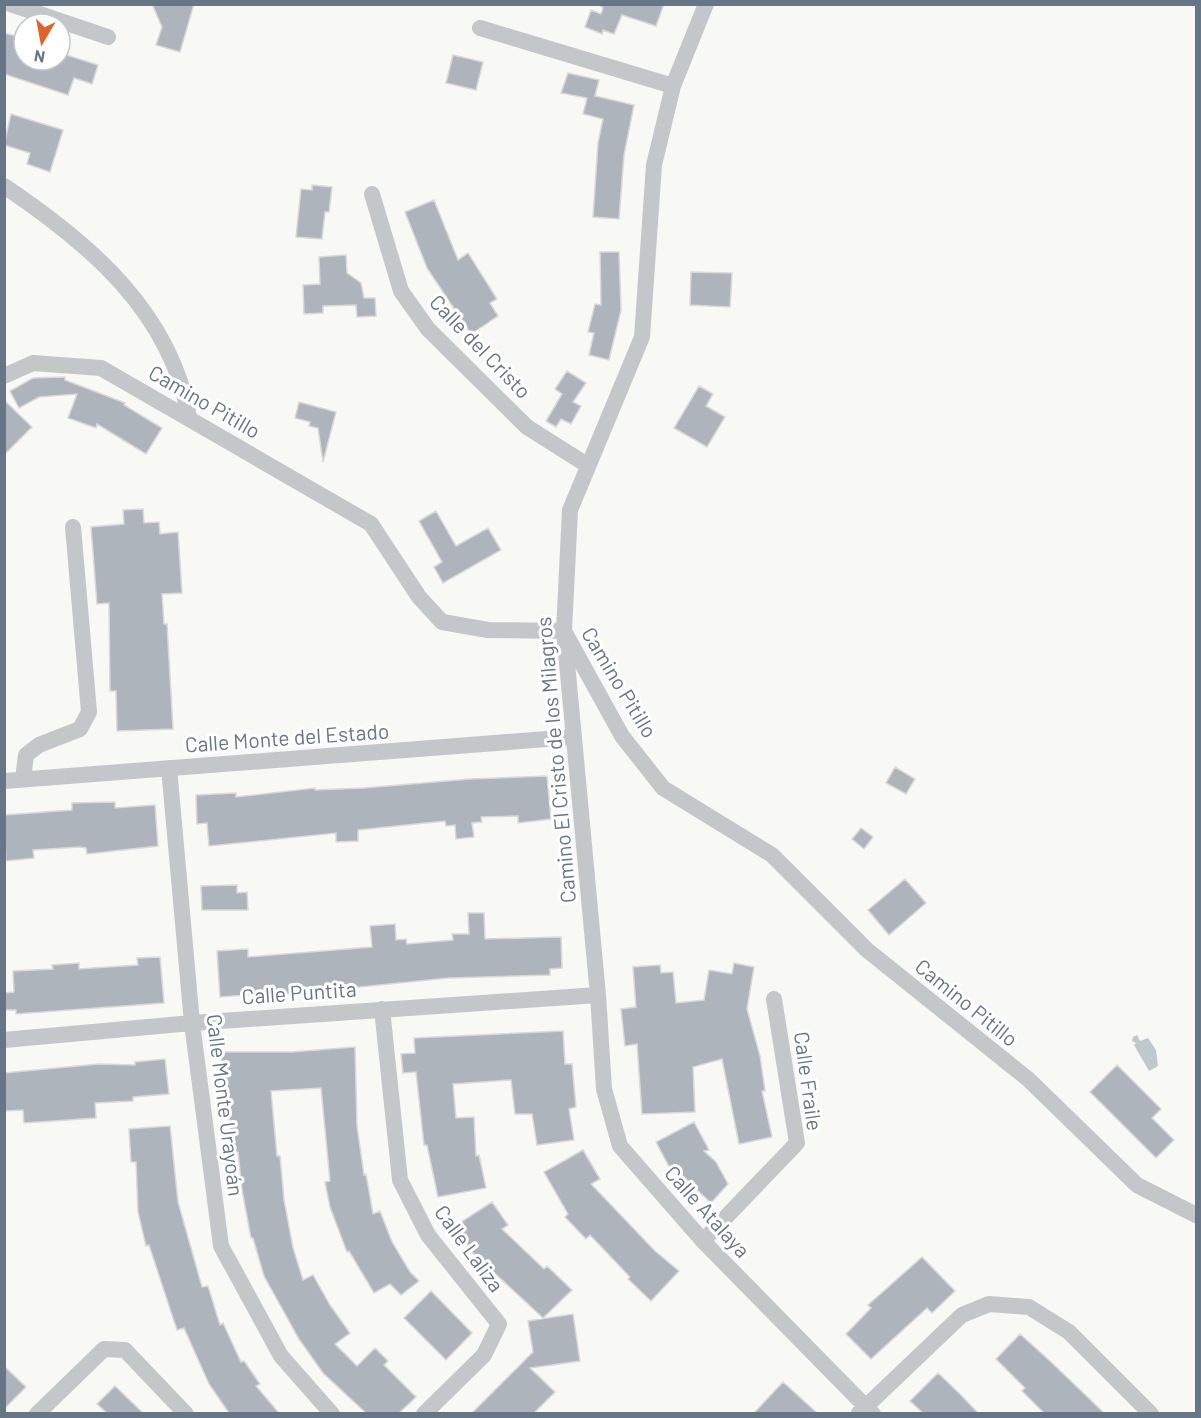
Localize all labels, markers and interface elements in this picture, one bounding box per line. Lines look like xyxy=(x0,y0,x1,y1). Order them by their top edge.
north arrow xyxy=(12,12,72,72)
text: N xyxy=(32,47,46,68)
street label: Calle del Cristo xyxy=(425,289,537,403)
street label: Camino Pitillo xyxy=(145,359,265,443)
street label: Camino El Cristo de los Milagros xyxy=(530,616,580,904)
street label: Camino Pitillo xyxy=(577,622,663,742)
street label: Calle Monte del Estado xyxy=(184,717,390,757)
street label: Camino Pitillo xyxy=(911,953,1023,1051)
street label: Calle Puntita xyxy=(241,976,357,1008)
street label: Calle Monte Urayoán xyxy=(202,1012,250,1198)
street label: Calle Fraile xyxy=(790,1030,828,1132)
street label: Calle Atalaya xyxy=(660,1160,756,1262)
street label: Calle Laliza xyxy=(430,1200,510,1296)

